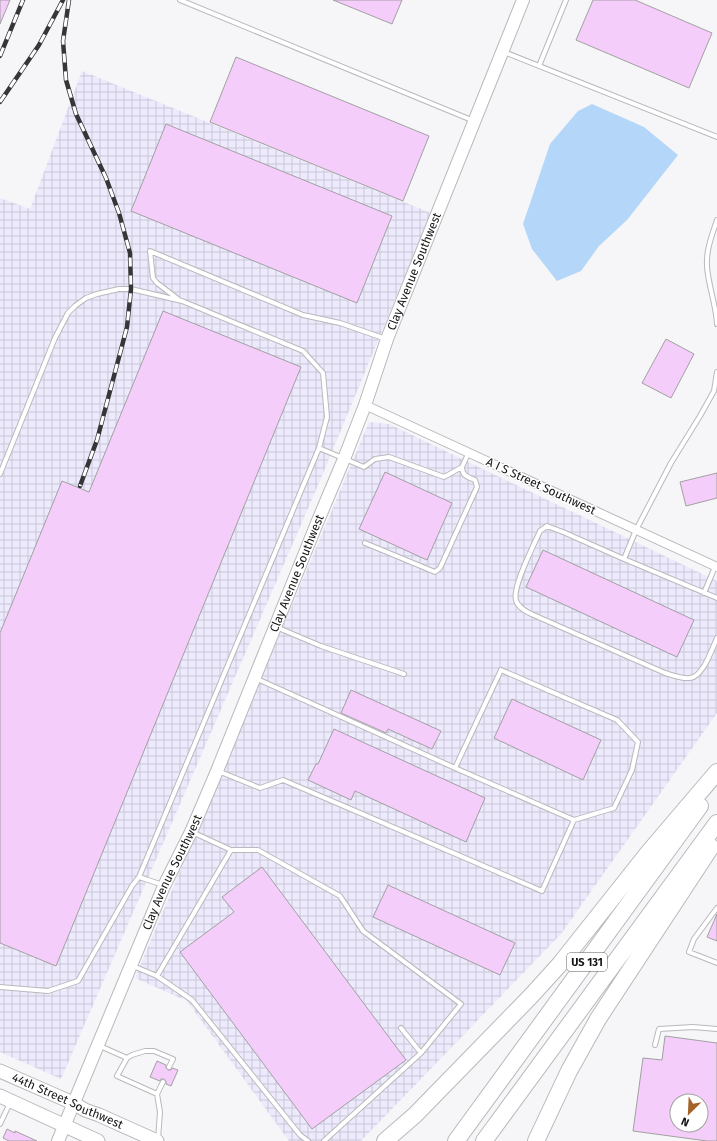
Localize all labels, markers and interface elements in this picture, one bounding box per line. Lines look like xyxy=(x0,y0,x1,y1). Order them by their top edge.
street label: Clay Avenue Southwest xyxy=(384,210,444,332)
street label: A I S Street Southwest xyxy=(484,454,599,518)
street label: Clay Avenue Southwest xyxy=(267,512,327,634)
street label: Clay Avenue Southwest xyxy=(140,812,205,932)
road number: US 131 xyxy=(567,953,607,971)
street label: 44th Street Southwest xyxy=(10,1070,126,1132)
north arrow xyxy=(669,1093,709,1133)
text: N xyxy=(679,1114,691,1129)

